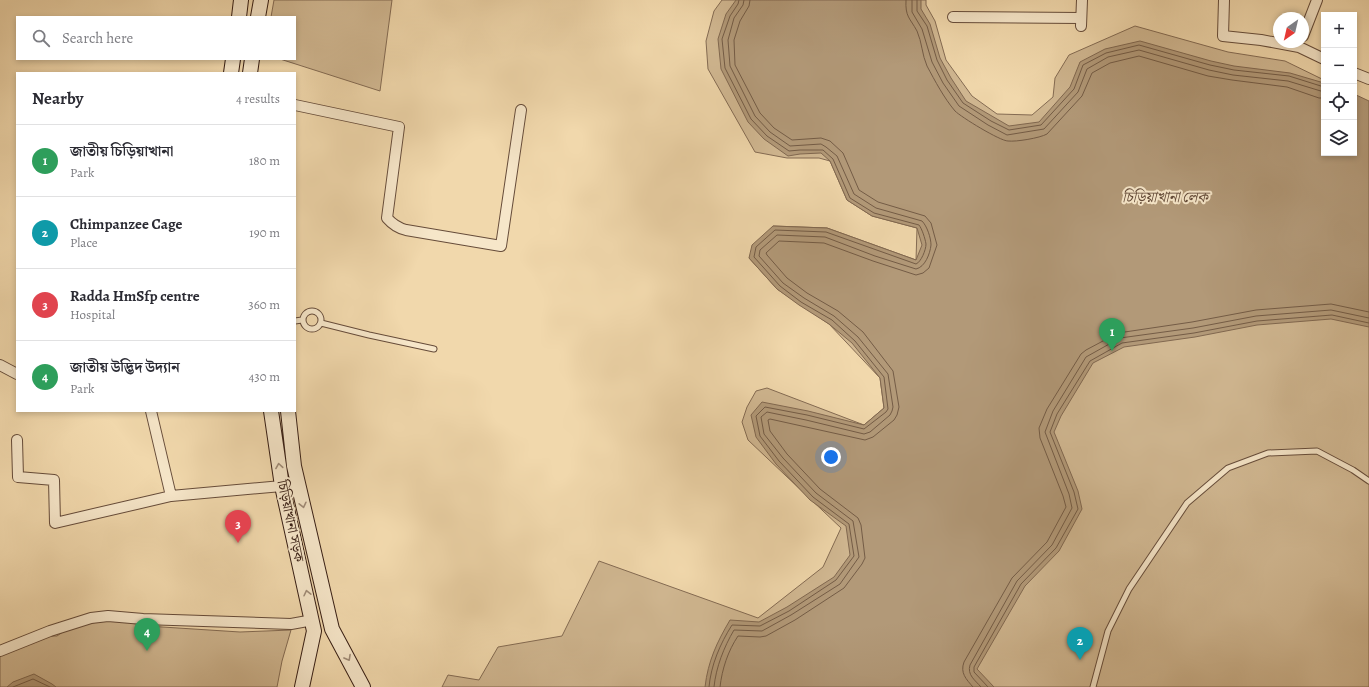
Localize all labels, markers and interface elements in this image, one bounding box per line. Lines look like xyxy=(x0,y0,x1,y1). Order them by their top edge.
north arrow xyxy=(1273,12,1309,48)
map controls xyxy=(1321,12,1357,156)
button: + xyxy=(1321,12,1357,48)
search box xyxy=(16,16,296,60)
icon: search xyxy=(30,27,52,49)
text: Search here xyxy=(62,28,133,48)
button: − xyxy=(1321,48,1357,84)
button: locate xyxy=(1321,84,1357,120)
text: Nearby xyxy=(32,87,83,110)
text: 4 results xyxy=(236,90,280,107)
button: layers xyxy=(1321,120,1357,156)
text: জাতীয় চিড়িয়াখানা xyxy=(70,141,174,161)
text: 1 xyxy=(43,152,47,169)
text: 180 m xyxy=(249,152,280,169)
text: Park xyxy=(70,164,94,181)
water label: চিড়িয়াখানা লেক xyxy=(1122,187,1211,207)
text: Chimpanzee Cage xyxy=(70,214,182,234)
text: 2 xyxy=(42,224,48,241)
text: 190 m xyxy=(249,224,280,241)
text: Place xyxy=(70,234,98,251)
text: Radda HmSfp centre xyxy=(70,286,200,306)
text: 3 xyxy=(42,296,48,313)
text: 360 m xyxy=(248,296,280,313)
text: Hospital xyxy=(70,306,115,323)
pin: 1 xyxy=(1099,318,1125,351)
text: জাতীয় উদ্ভিদ উদ্যান xyxy=(70,357,180,377)
text: 4 xyxy=(42,368,48,385)
text: 430 m xyxy=(248,368,280,385)
text: Park xyxy=(70,380,94,397)
your location xyxy=(821,447,841,467)
one-way arrow xyxy=(275,463,284,469)
street label: চিড়িয়াখানা সড়ক xyxy=(272,477,309,565)
one-way arrow xyxy=(299,501,307,508)
pin: 3 xyxy=(225,510,251,543)
one-way arrow xyxy=(303,590,311,596)
pin: 4 xyxy=(134,618,160,651)
pin: 2 xyxy=(1067,627,1093,660)
one-way arrow xyxy=(343,654,350,661)

